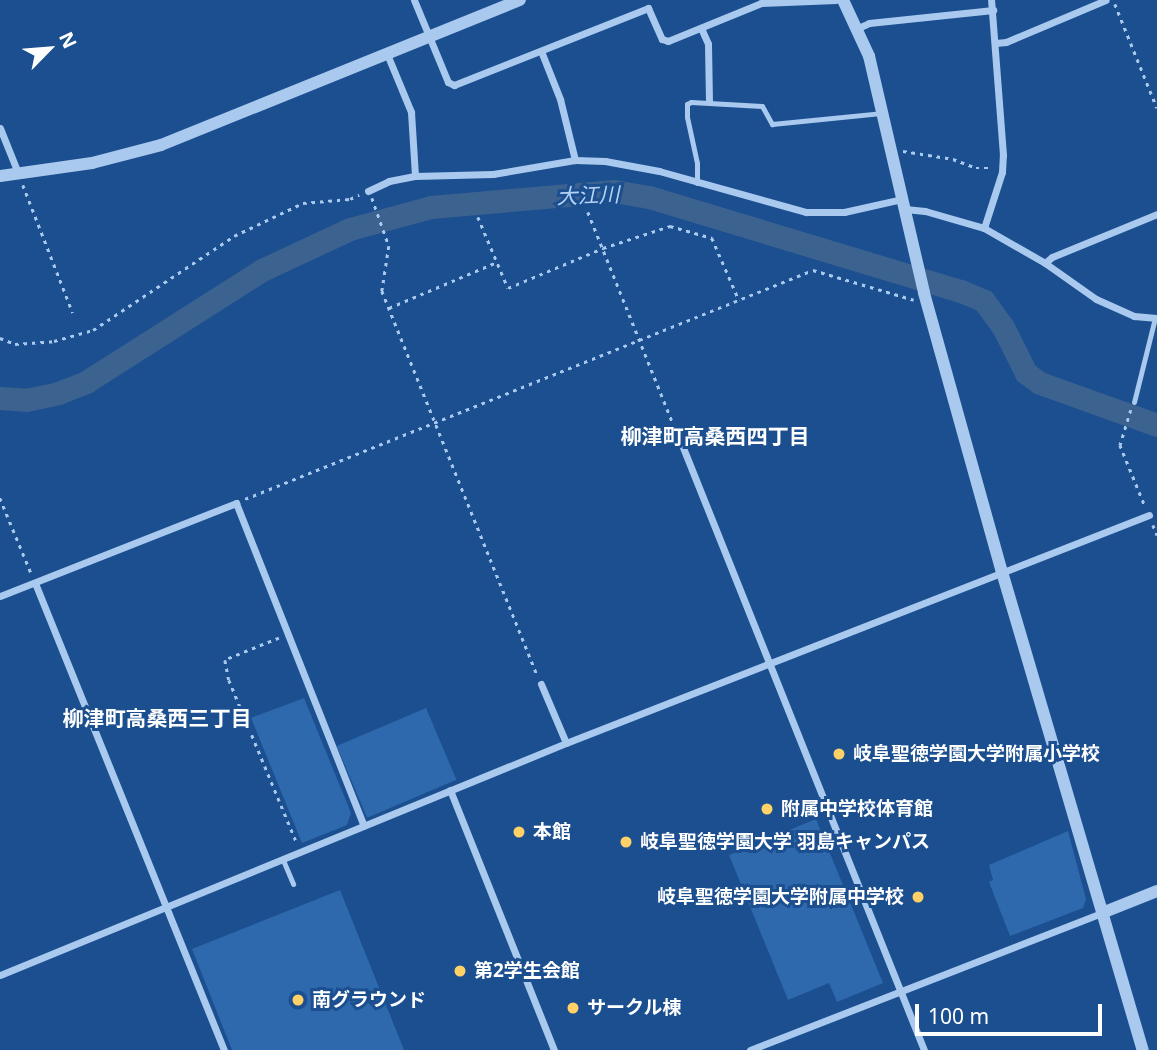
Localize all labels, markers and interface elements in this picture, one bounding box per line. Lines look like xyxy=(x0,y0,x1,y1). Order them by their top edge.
north arrow xyxy=(14,14,84,84)
text: N xyxy=(53,28,83,53)
water label: 大江川 xyxy=(556,181,620,209)
district label: 柳津町高桑西四丁目 xyxy=(621,423,809,449)
district label: 柳津町高桑西三丁目 xyxy=(63,705,251,731)
place label: 岐阜聖徳学園大学附属小学校 xyxy=(853,743,1100,765)
marker: 岐阜聖徳学園大学附属小学校 xyxy=(831,746,847,762)
place label: 附属中学校体育館 xyxy=(781,798,933,820)
marker: 附属中学校体育館 xyxy=(759,801,775,817)
place label: 本館 xyxy=(533,821,571,843)
marker: 本館 xyxy=(511,824,527,840)
place label: 岐阜聖徳学園大学 羽島キャンパス xyxy=(640,831,930,853)
marker: 岐阜聖徳学園大学 羽島キャンパス xyxy=(618,834,634,850)
place label: 岐阜聖徳学園大学附属中学校 xyxy=(657,886,904,908)
marker: 岐阜聖徳学園大学附属中学校 xyxy=(910,889,926,905)
place label: 第2学生会館 xyxy=(474,960,580,982)
marker: 第2学生会館 xyxy=(452,963,468,979)
place label: 南グラウンド xyxy=(312,989,426,1011)
scale bar xyxy=(919,990,1106,1034)
marker: 南グラウンド xyxy=(290,992,306,1008)
place label: サークル棟 xyxy=(587,997,682,1019)
marker: サークル棟 xyxy=(565,1000,581,1016)
text: 100 m xyxy=(928,1002,989,1030)

